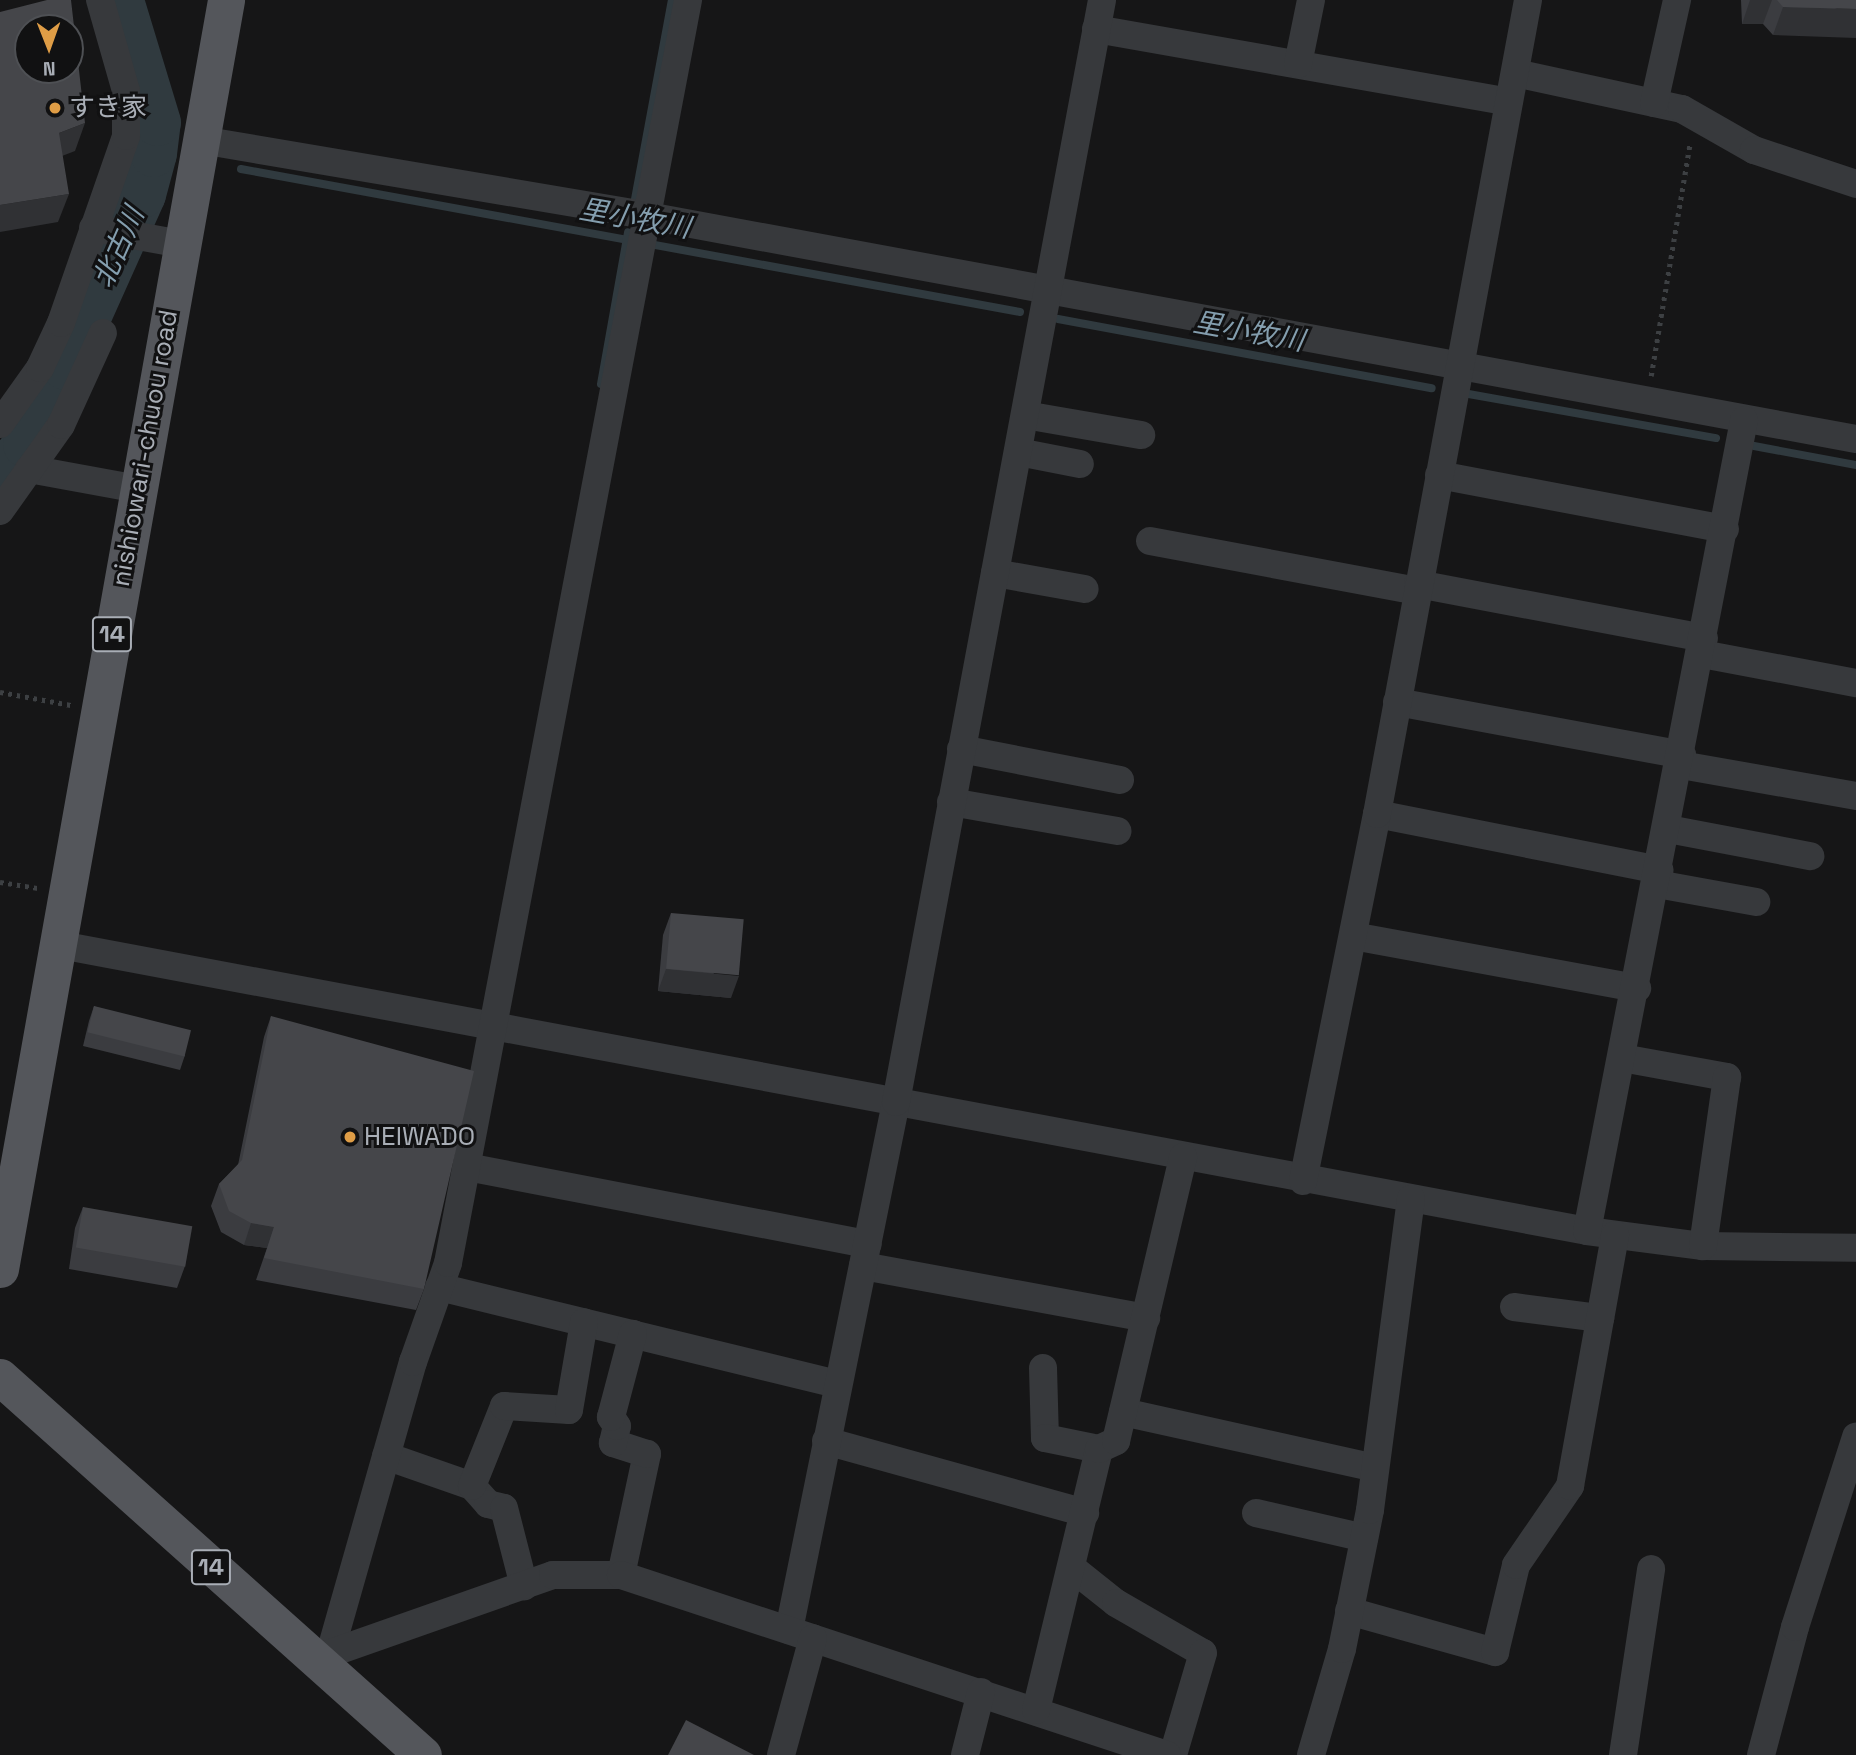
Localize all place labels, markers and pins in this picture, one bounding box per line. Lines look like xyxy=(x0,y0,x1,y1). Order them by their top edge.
place label: すき家 xyxy=(69,92,147,124)
marker: すき家 xyxy=(47,100,63,116)
place label: HEIWADO xyxy=(364,1121,475,1153)
marker: HEIWADO xyxy=(342,1129,358,1145)

